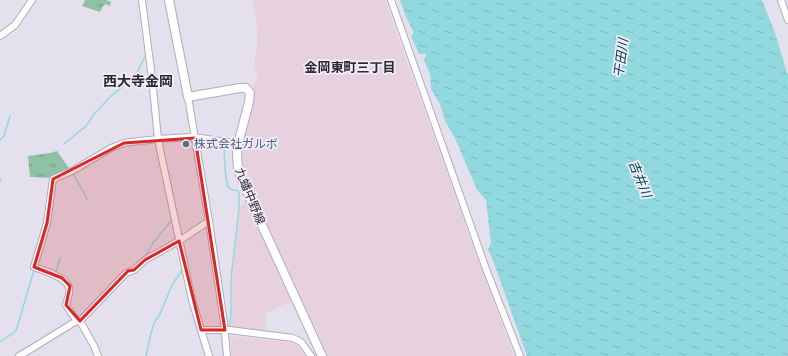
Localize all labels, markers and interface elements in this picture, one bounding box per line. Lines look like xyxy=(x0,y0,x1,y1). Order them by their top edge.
water label: 干田川 xyxy=(610,36,632,78)
district label: 金岡東町三丁目 xyxy=(304,59,396,76)
district label: 西大寺金岡 xyxy=(103,72,173,90)
place label: 株式会社ガルボ xyxy=(194,136,278,152)
marker: 株式会社ガルボ xyxy=(181,139,191,149)
water label: 吉井川 xyxy=(625,158,656,202)
street label: 九蟠中野線 xyxy=(231,165,269,227)

